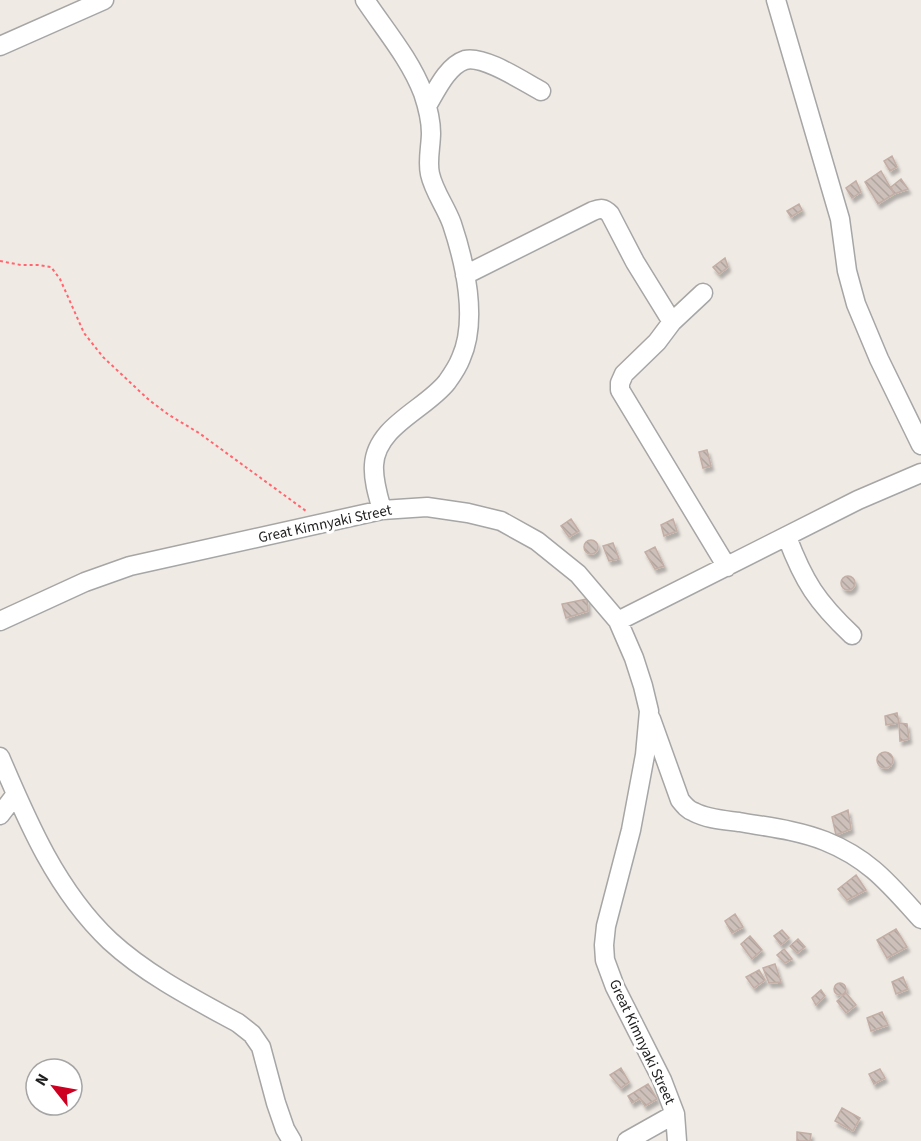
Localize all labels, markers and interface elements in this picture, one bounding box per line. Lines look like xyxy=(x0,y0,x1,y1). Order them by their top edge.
street label: Great Kimnyaki Street xyxy=(256,500,394,548)
street label: Great Kimnyaki Street xyxy=(604,976,680,1108)
north arrow xyxy=(24,1057,84,1117)
text: N xyxy=(30,1070,54,1090)

